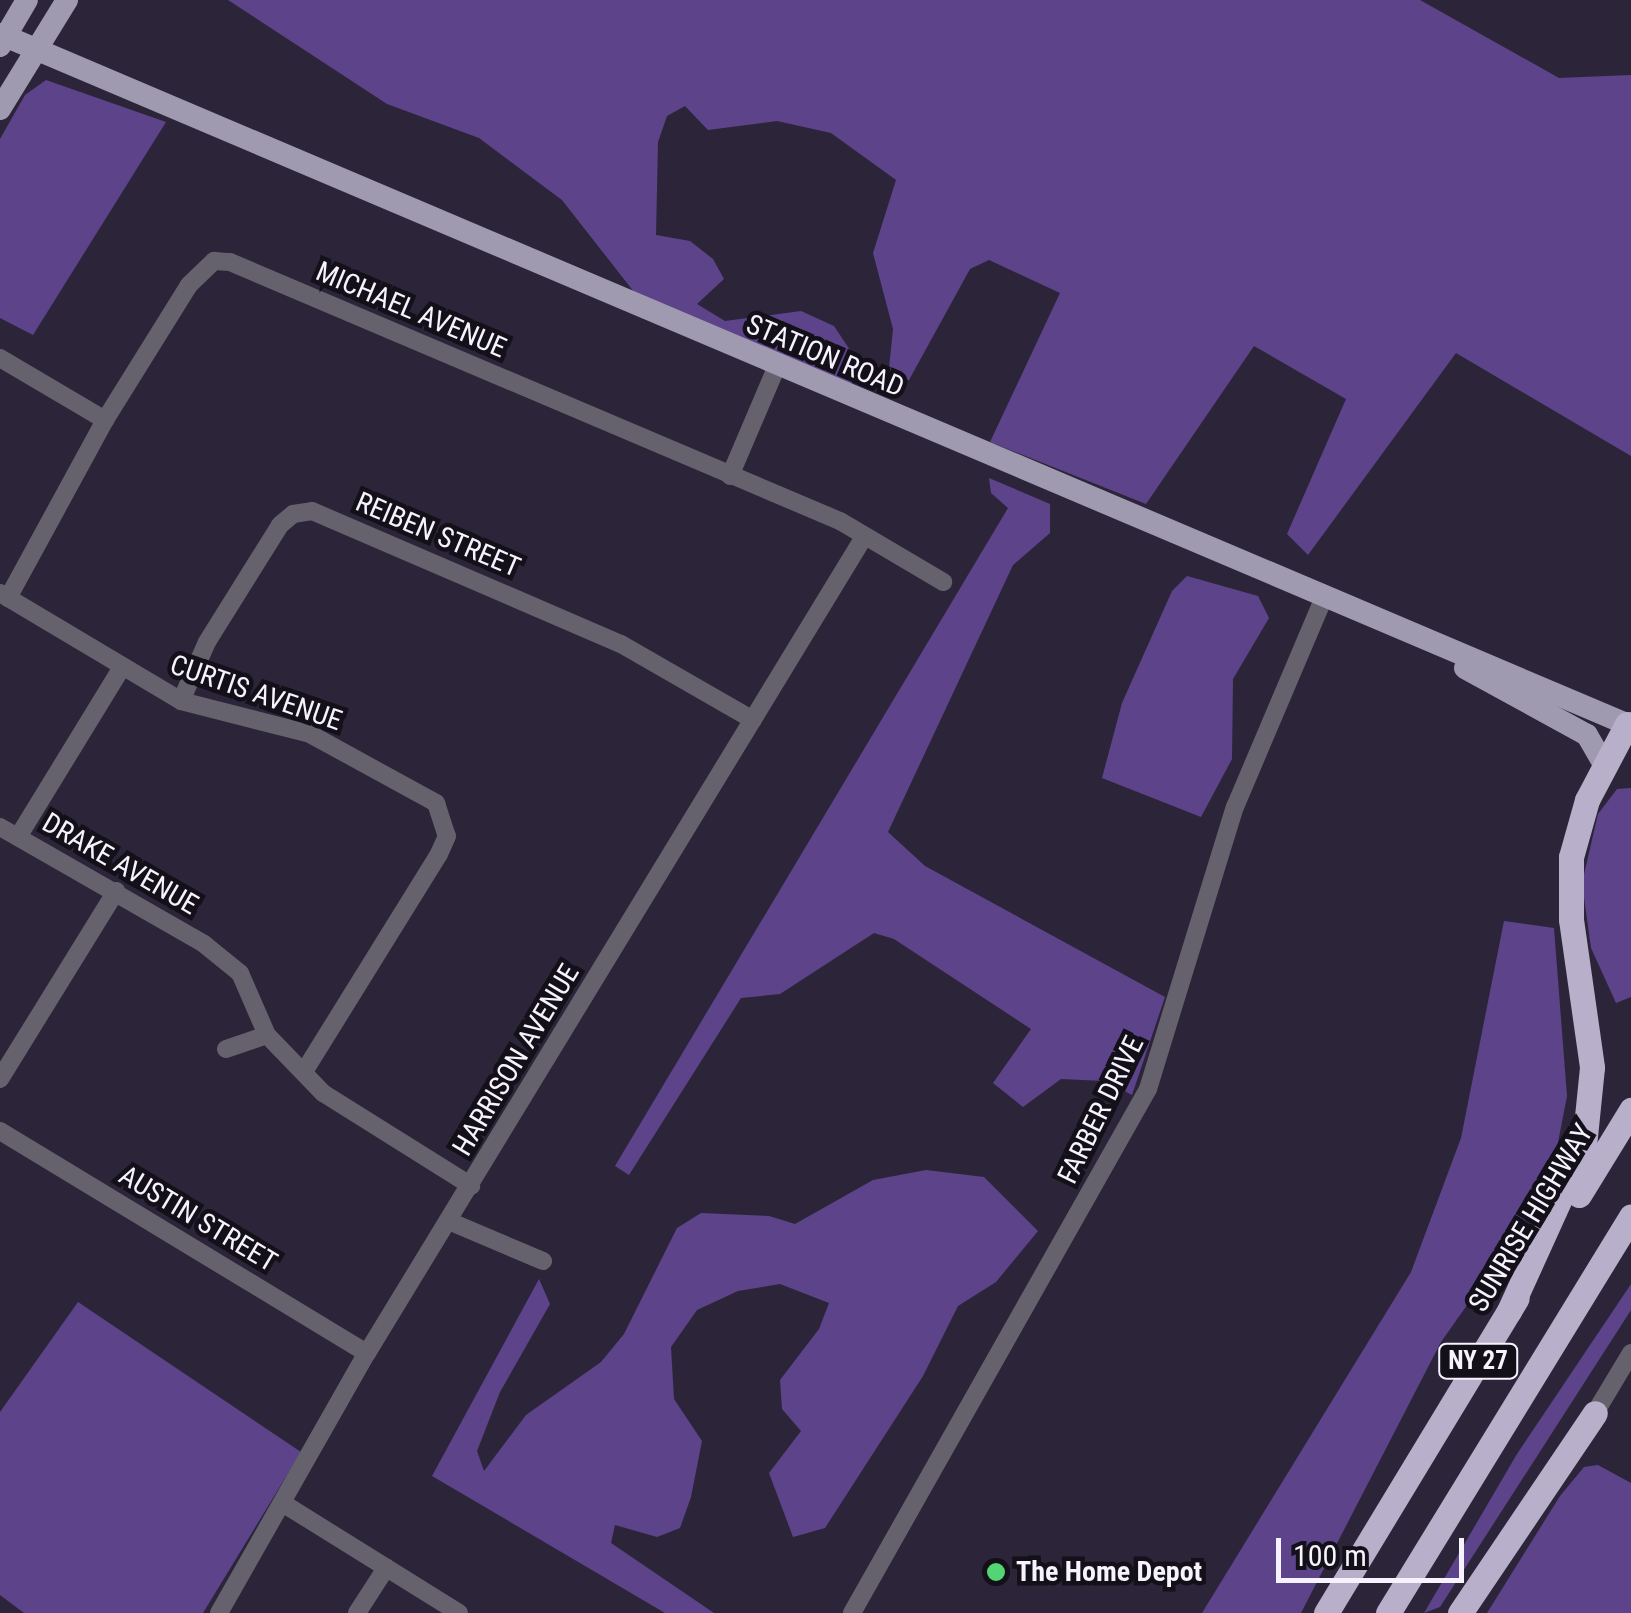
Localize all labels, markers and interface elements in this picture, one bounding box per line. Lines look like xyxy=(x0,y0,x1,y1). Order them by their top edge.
street label: MICHAEL AVENUE xyxy=(311,255,511,365)
street label: STATION ROAD xyxy=(741,308,909,404)
street label: REIBEN STREET xyxy=(351,485,525,585)
street label: CURTIS AVENUE xyxy=(166,648,346,738)
street label: DRAKE AVENUE xyxy=(36,806,204,922)
street label: HARRISON AVENUE xyxy=(446,958,586,1162)
street label: FARBER DRIVE xyxy=(1051,1031,1151,1189)
street label: SUNRISE HIGHWAY xyxy=(1462,1118,1600,1318)
street label: AUSTIN STREET xyxy=(113,1159,283,1279)
road number: NY 27 xyxy=(1438,1341,1518,1381)
scale bar xyxy=(1281,1518,1468,1580)
text: 100 m xyxy=(1293,1538,1367,1573)
place label: The Home Depot xyxy=(1016,1555,1202,1589)
marker: The Home Depot xyxy=(985,1561,1007,1583)

